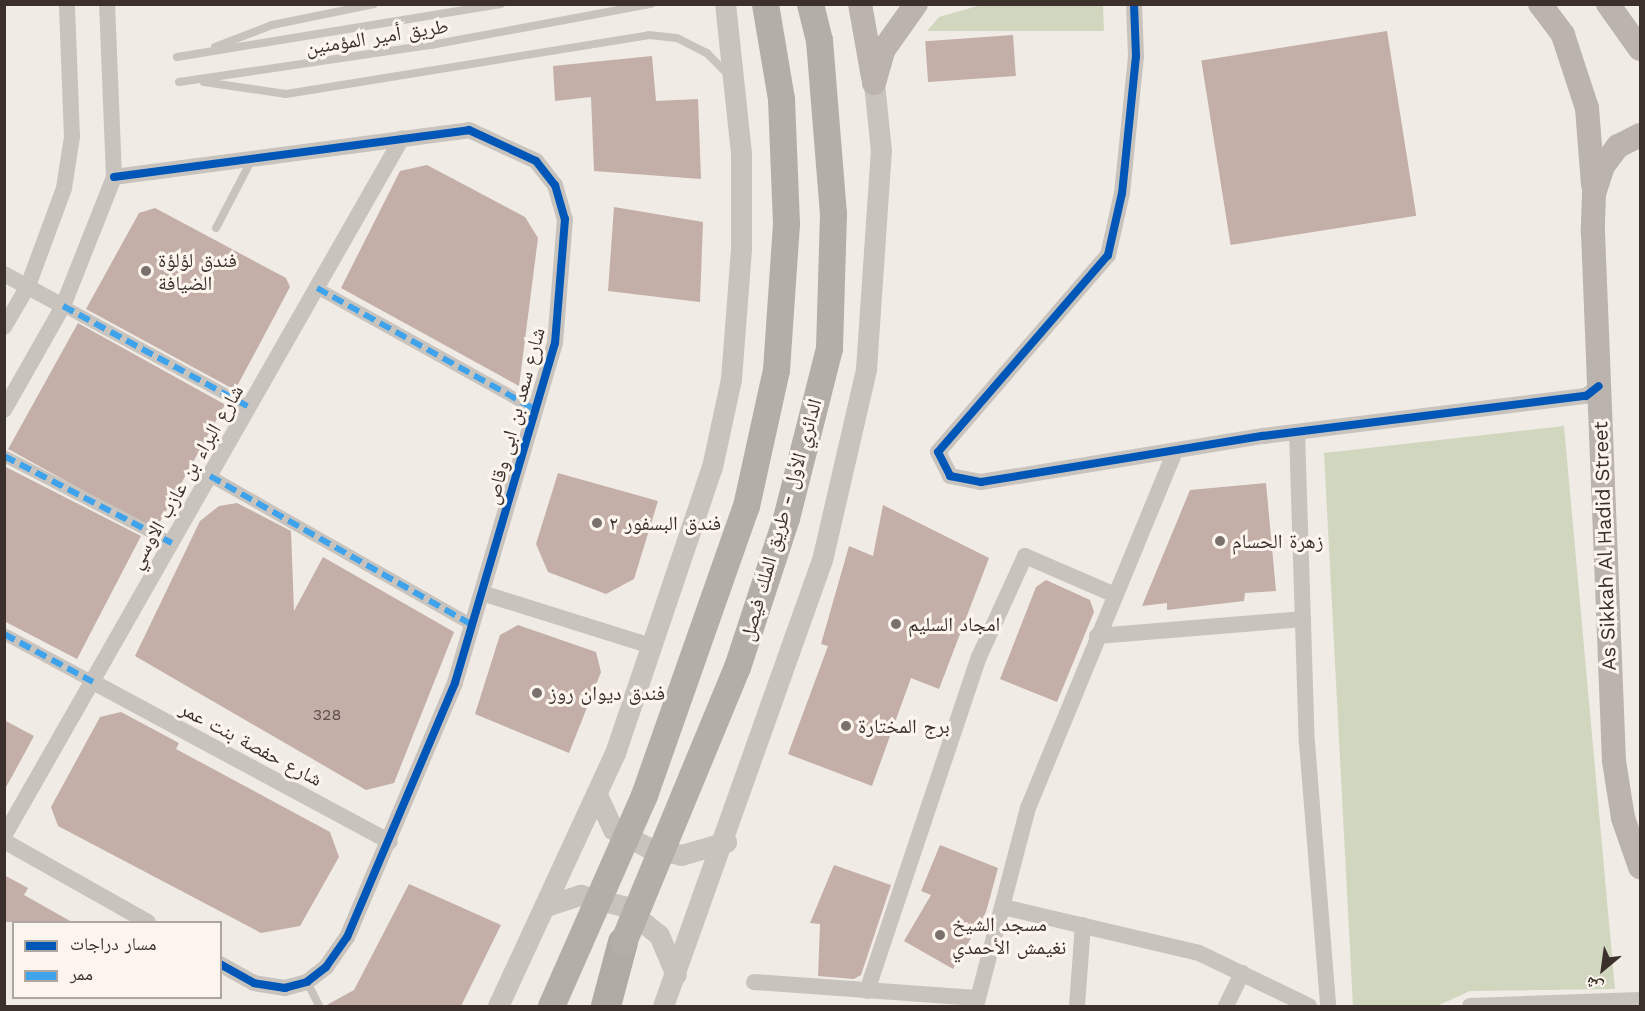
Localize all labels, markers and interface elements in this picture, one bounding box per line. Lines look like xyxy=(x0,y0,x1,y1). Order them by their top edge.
street label: طريق أمير المؤمنين xyxy=(304,14,450,60)
place label: فندق لؤلؤة الضيافة xyxy=(158,248,237,295)
marker: فندق لؤلؤة الضيافة xyxy=(139,264,153,278)
street label: شارع سعد بن ابى وقاص xyxy=(480,325,550,507)
street label: شارع البراء بن عازب الاوسي xyxy=(123,381,249,573)
street label: الدائري الأول - طريق الملك فيصل xyxy=(735,396,827,644)
street label: As Sikkah Al Hadid Street xyxy=(1589,420,1621,672)
place label: فندق البسفور ٢ xyxy=(609,511,721,535)
marker: فندق البسفور ٢ xyxy=(590,516,604,530)
place label: زهرة الحسام xyxy=(1232,529,1323,553)
marker: زهرة الحسام xyxy=(1213,534,1227,548)
place label: امجاد السلیم xyxy=(908,612,1000,636)
marker: امجاد السلیم xyxy=(889,617,903,631)
place label: فندق ديوان روز xyxy=(549,681,665,705)
marker: فندق ديوان روز xyxy=(530,686,544,700)
street label: شارع حفصة بنت عمر xyxy=(176,696,326,792)
house number: 328 xyxy=(313,705,341,725)
place label: برج المختارة xyxy=(858,714,950,738)
marker: برج المختارة xyxy=(839,719,853,733)
place label: مسجد الشيخ نغيمش الأحمدي xyxy=(952,912,1066,959)
legend xyxy=(12,921,222,999)
marker: مسجد الشيخ نغيمش الأحمدي xyxy=(933,928,947,942)
text: مسار دراجات xyxy=(70,933,156,954)
north arrow xyxy=(1573,939,1633,999)
text: ممر xyxy=(70,963,93,984)
text: ش xyxy=(1582,973,1606,998)

